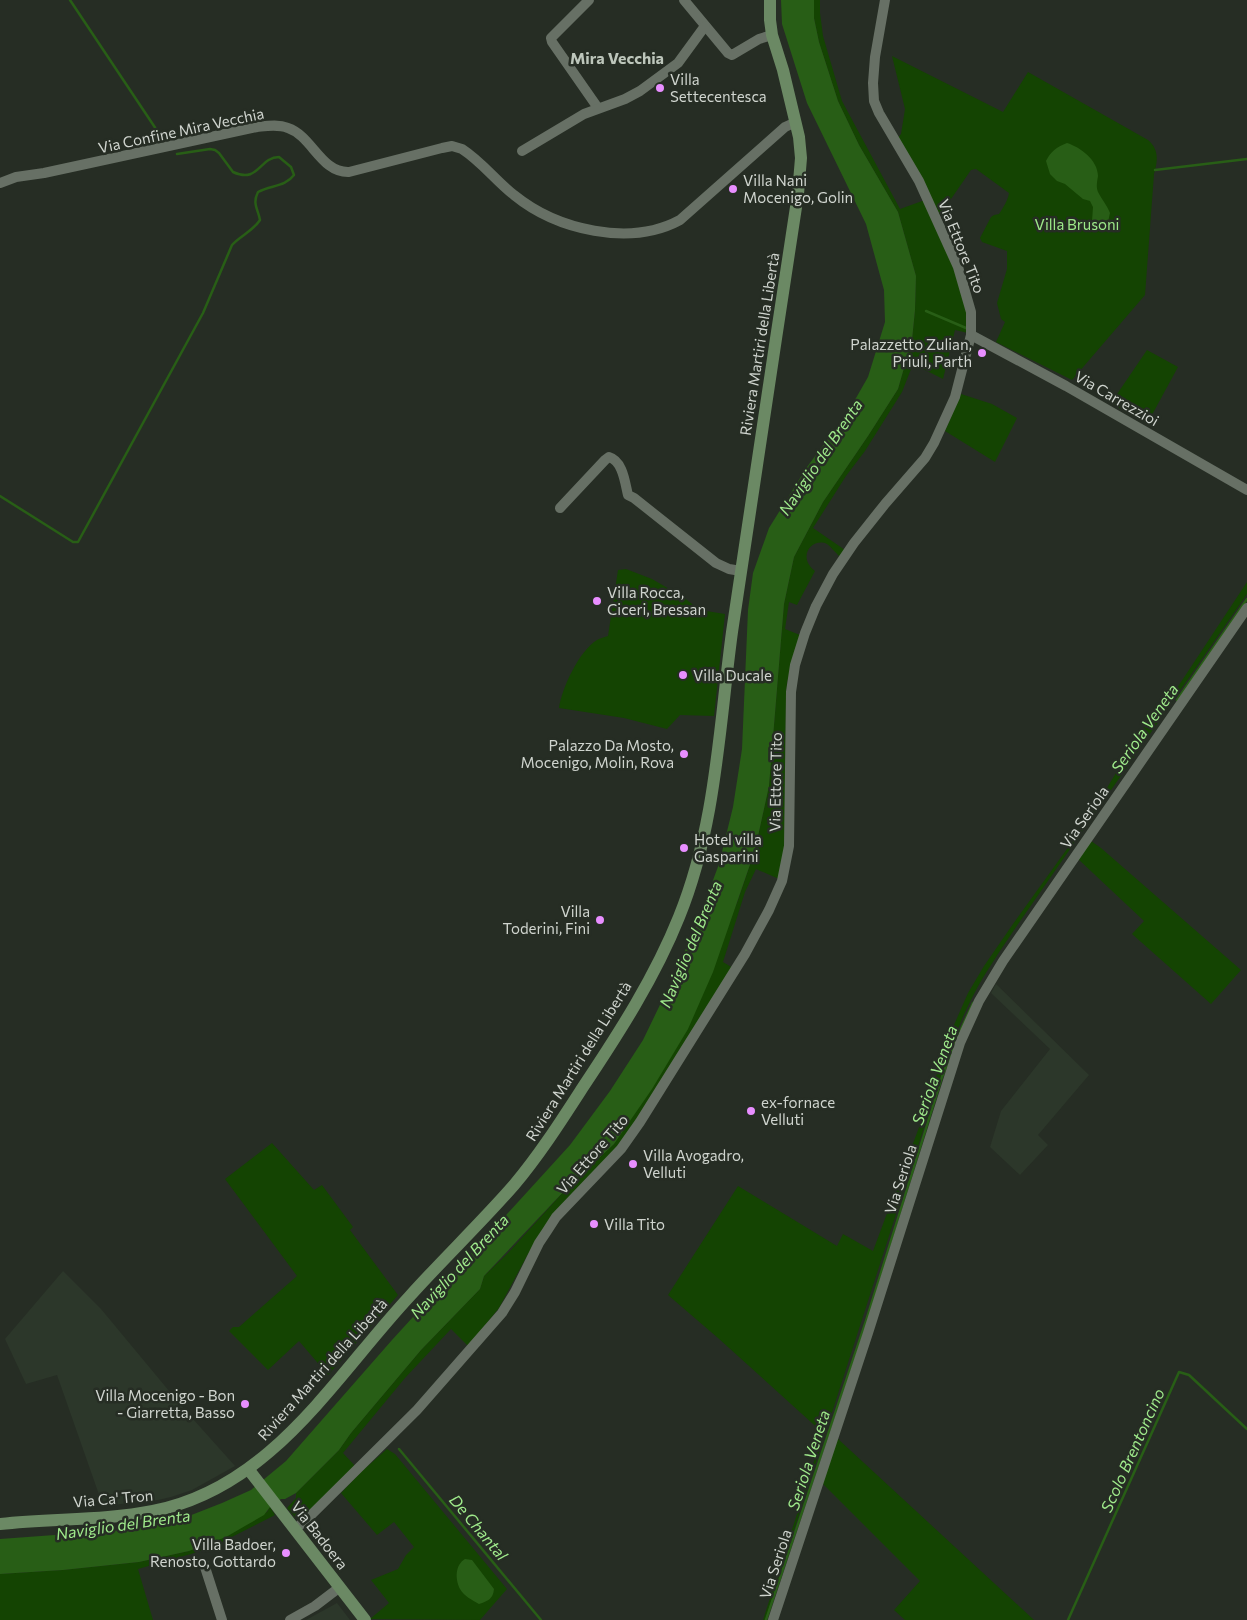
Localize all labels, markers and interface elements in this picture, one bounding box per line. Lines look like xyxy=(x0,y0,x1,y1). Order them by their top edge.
district label: Mira Vecchia xyxy=(570,48,664,67)
place label: Villa Settecentesca xyxy=(670,70,767,105)
marker: Villa Settecentesca xyxy=(654,82,666,94)
street label: Via Confine Mira Vecchia xyxy=(97,104,265,156)
place label: Villa Nani Mocenigo, Golin xyxy=(743,171,853,206)
marker: Villa Nani Mocenigo, Golin xyxy=(727,183,739,195)
street label: Via Ettore Tito xyxy=(935,196,989,296)
park label: Villa Brusoni xyxy=(1035,215,1119,233)
street label: Riviera Martiri della Libertà xyxy=(736,251,782,437)
place label: Palazzetto Zulian, Priuli, Parth xyxy=(850,335,972,370)
marker: Palazzetto Zulian, Priuli, Parth xyxy=(976,347,988,359)
street label: Via Carrezzioi xyxy=(1072,367,1162,429)
water label: Naviglio del Brenta xyxy=(774,395,866,519)
place label: Villa Rocca, Ciceri, Bressan xyxy=(607,583,706,618)
marker: Villa Rocca, Ciceri, Bressan xyxy=(591,595,603,607)
place label: Villa Ducale xyxy=(693,666,772,684)
marker: Villa Ducale xyxy=(677,669,689,681)
water label: Seriola Veneta xyxy=(1106,680,1182,776)
street label: Via Ettore Tito xyxy=(765,732,785,832)
place label: Palazzo Da Mosto, Mocenigo, Molin, Rova xyxy=(521,736,674,771)
marker: Palazzo Da Mosto, Mocenigo, Molin, Rova xyxy=(678,748,690,760)
street label: Via Seriola xyxy=(1056,782,1112,852)
place label: Hotel villa Gasparini xyxy=(694,830,762,865)
marker: Hotel villa Gasparini xyxy=(678,842,690,854)
water label: Naviglio del Brenta xyxy=(655,878,725,1010)
place label: Villa Toderini, Fini xyxy=(502,902,590,937)
marker: Villa Toderini, Fini xyxy=(594,914,606,926)
street label: Riviera Martiri della Libertà xyxy=(521,978,635,1144)
water label: Seriola Veneta xyxy=(907,1023,961,1127)
place label: ex-fornace Velluti xyxy=(761,1093,835,1128)
marker: ex-fornace Velluti xyxy=(745,1105,757,1117)
street label: Via Ettore Tito xyxy=(552,1110,632,1198)
street label: Via Seriola xyxy=(880,1142,920,1216)
place label: Villa Avogadro, Velluti xyxy=(643,1146,744,1181)
marker: Villa Avogadro, Velluti xyxy=(627,1158,639,1170)
water label: Naviglio del Brenta xyxy=(406,1210,512,1322)
place label: Villa Tito xyxy=(604,1215,665,1233)
marker: Villa Tito xyxy=(588,1218,600,1230)
street label: Riviera Martiri della Libertà xyxy=(253,1294,391,1444)
water label: Scolo Brentoncino xyxy=(1096,1385,1168,1515)
place label: Villa Mocenigo - Bon - Giarretta, Basso xyxy=(95,1386,235,1421)
marker: Villa Mocenigo - Bon - Giarretta, Basso xyxy=(239,1398,251,1410)
water label: Seriola Veneta xyxy=(783,1407,833,1513)
street label: Via Ca' Tron xyxy=(72,1486,154,1510)
water label: De Chantal xyxy=(446,1490,513,1564)
street label: Via Badoera xyxy=(288,1497,352,1573)
water label: Naviglio del Brenta xyxy=(55,1505,191,1543)
street label: Via Seriola xyxy=(755,1527,795,1601)
place label: Villa Badoer, Renosto, Gottardo xyxy=(150,1535,276,1570)
marker: Villa Badoer, Renosto, Gottardo xyxy=(280,1547,292,1559)

